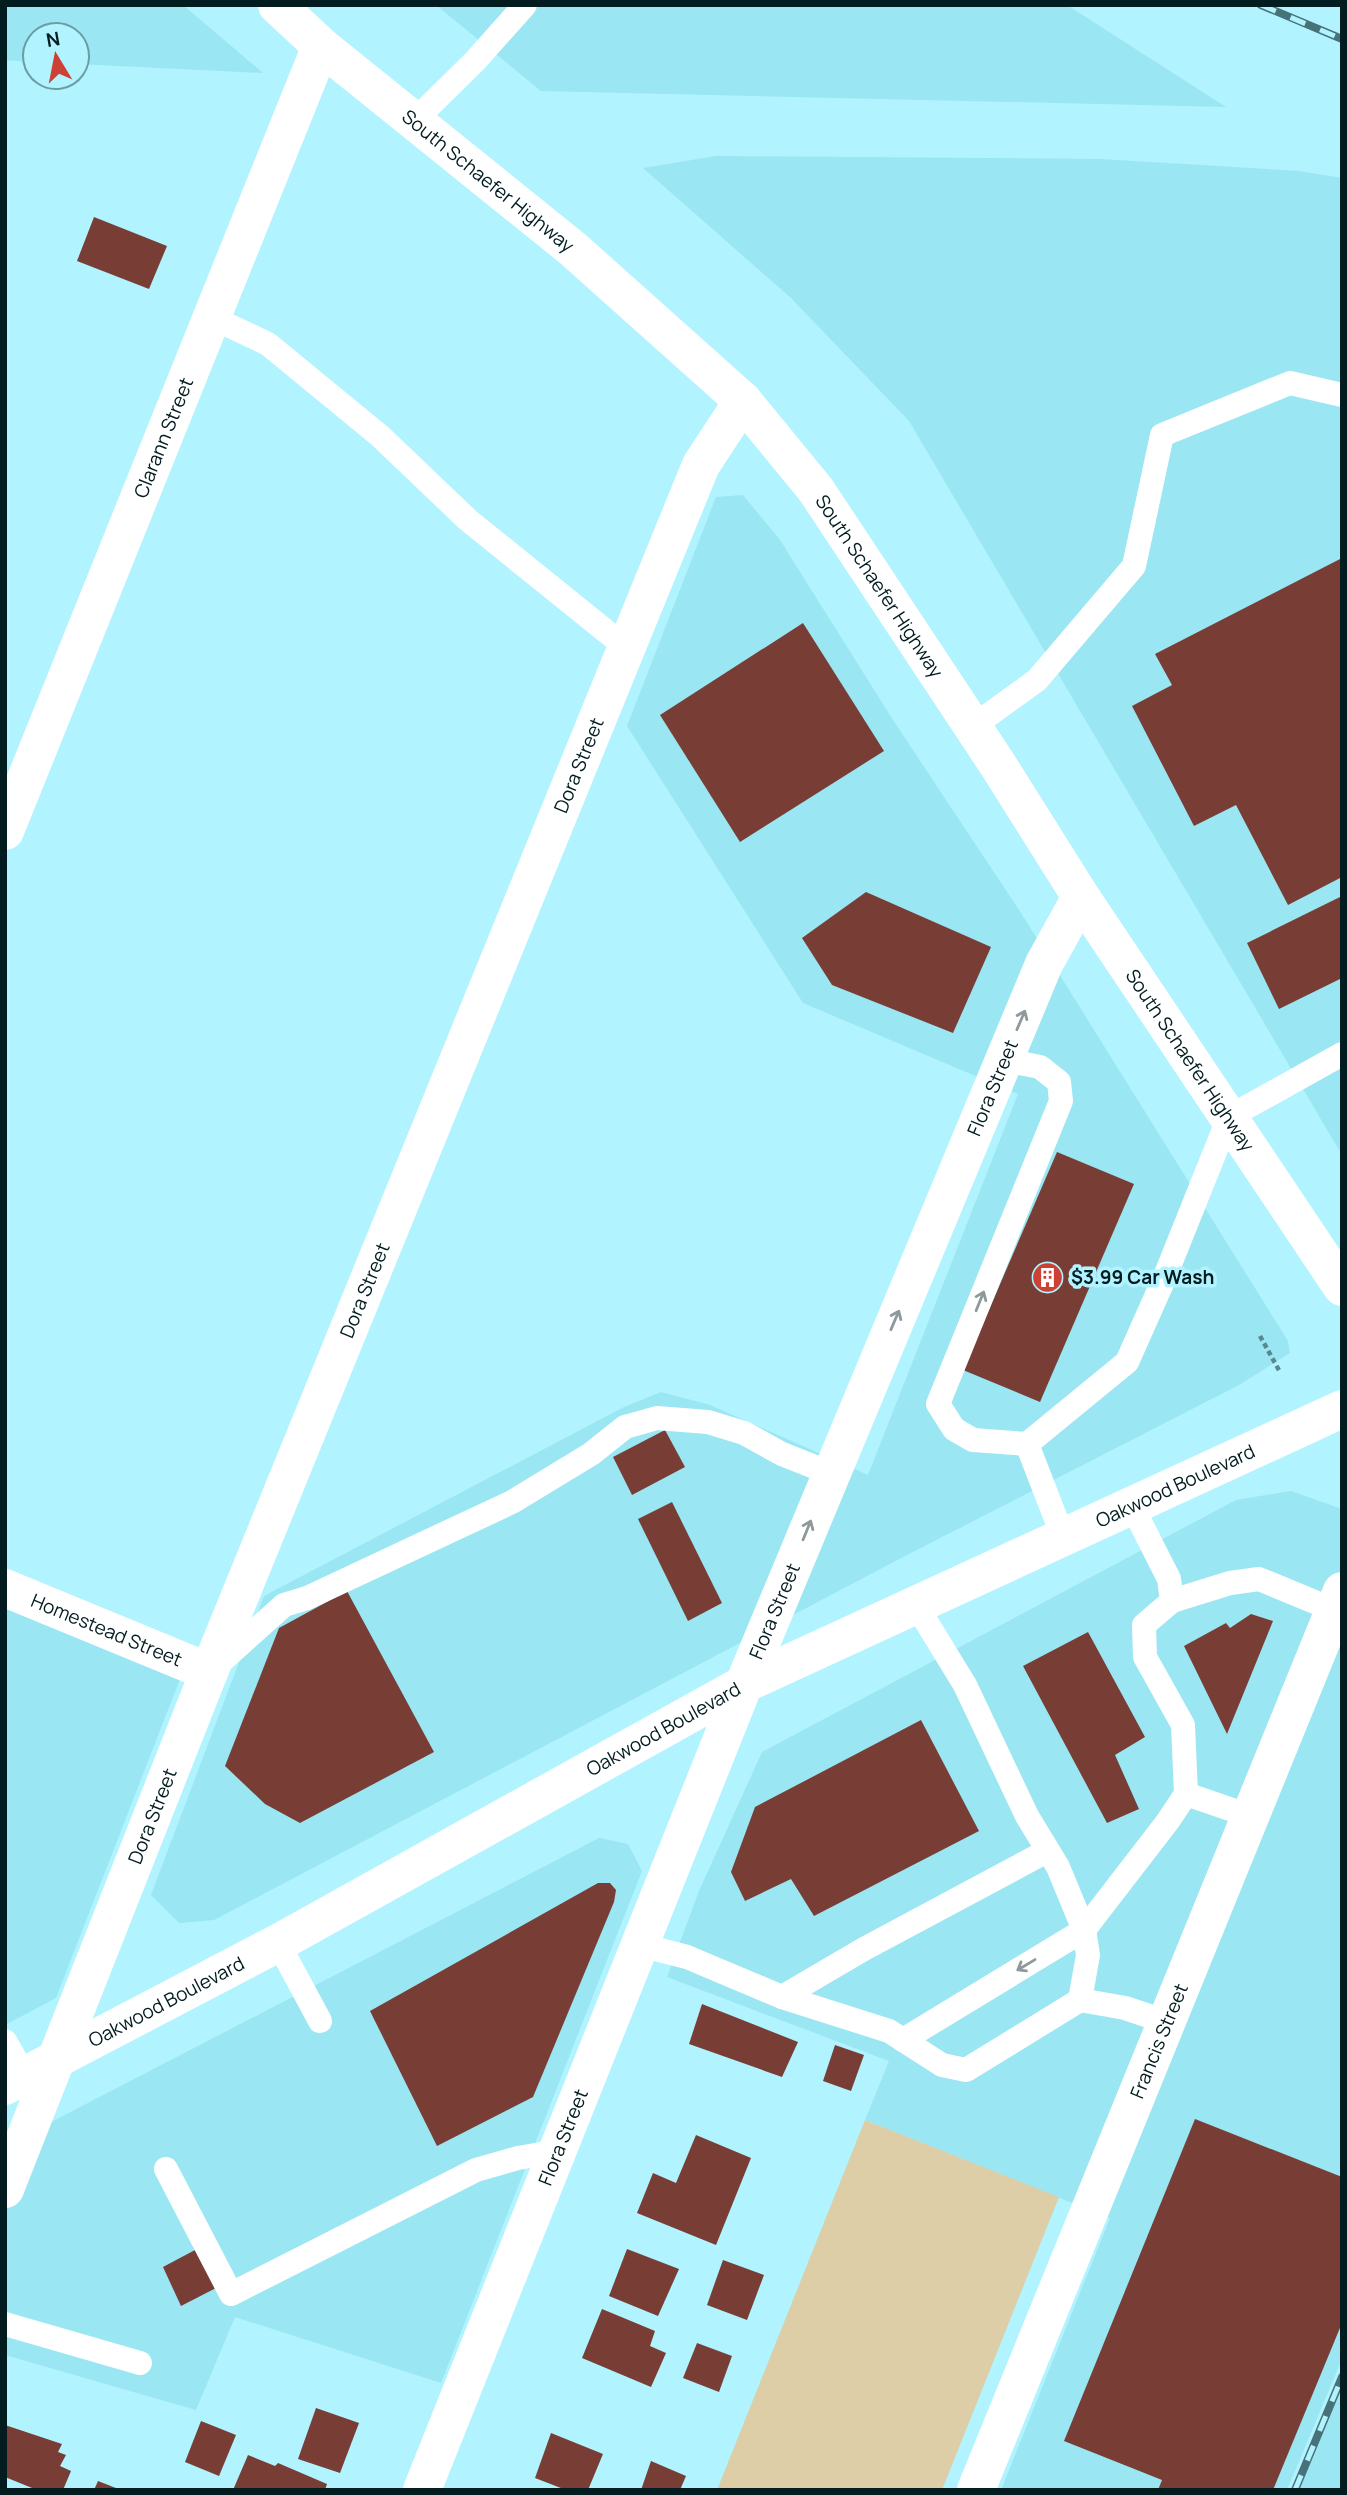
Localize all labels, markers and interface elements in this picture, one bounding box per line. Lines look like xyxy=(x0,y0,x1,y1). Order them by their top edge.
north arrow xyxy=(21,21,91,91)
text: N xyxy=(44,25,62,53)
street label: South Schaefer Highway xyxy=(397,103,580,258)
street label: Clarann Street xyxy=(127,373,199,502)
street label: South Schaefer Highway xyxy=(810,489,950,683)
street label: Dora Street xyxy=(548,714,610,817)
street label: South Schaefer Highway xyxy=(1120,964,1261,1157)
one-way arrow xyxy=(1015,1010,1028,1031)
street label: Flora Street xyxy=(961,1036,1024,1140)
street label: Dora Street xyxy=(334,1239,396,1342)
building icon: $3.99 Car Wash xyxy=(1031,1260,1065,1294)
place label: $3.99 Car Wash xyxy=(1071,1264,1214,1290)
one-way arrow xyxy=(975,1291,988,1312)
one-way arrow xyxy=(889,1310,902,1331)
street label: Oakwood Boulevard xyxy=(1091,1438,1259,1534)
one-way arrow xyxy=(802,1520,815,1541)
street label: Flora Street xyxy=(743,1559,806,1663)
street label: Homestead Street xyxy=(27,1587,186,1673)
street label: Oakwood Boulevard xyxy=(582,1676,745,1782)
street label: Dora Street xyxy=(122,1764,183,1868)
street label: Oakwood Boulevard xyxy=(84,1950,249,2053)
one-way arrow xyxy=(1017,1959,1037,1973)
street label: Francis Street xyxy=(1124,1979,1194,2102)
street label: Flora Street xyxy=(532,2085,594,2189)

